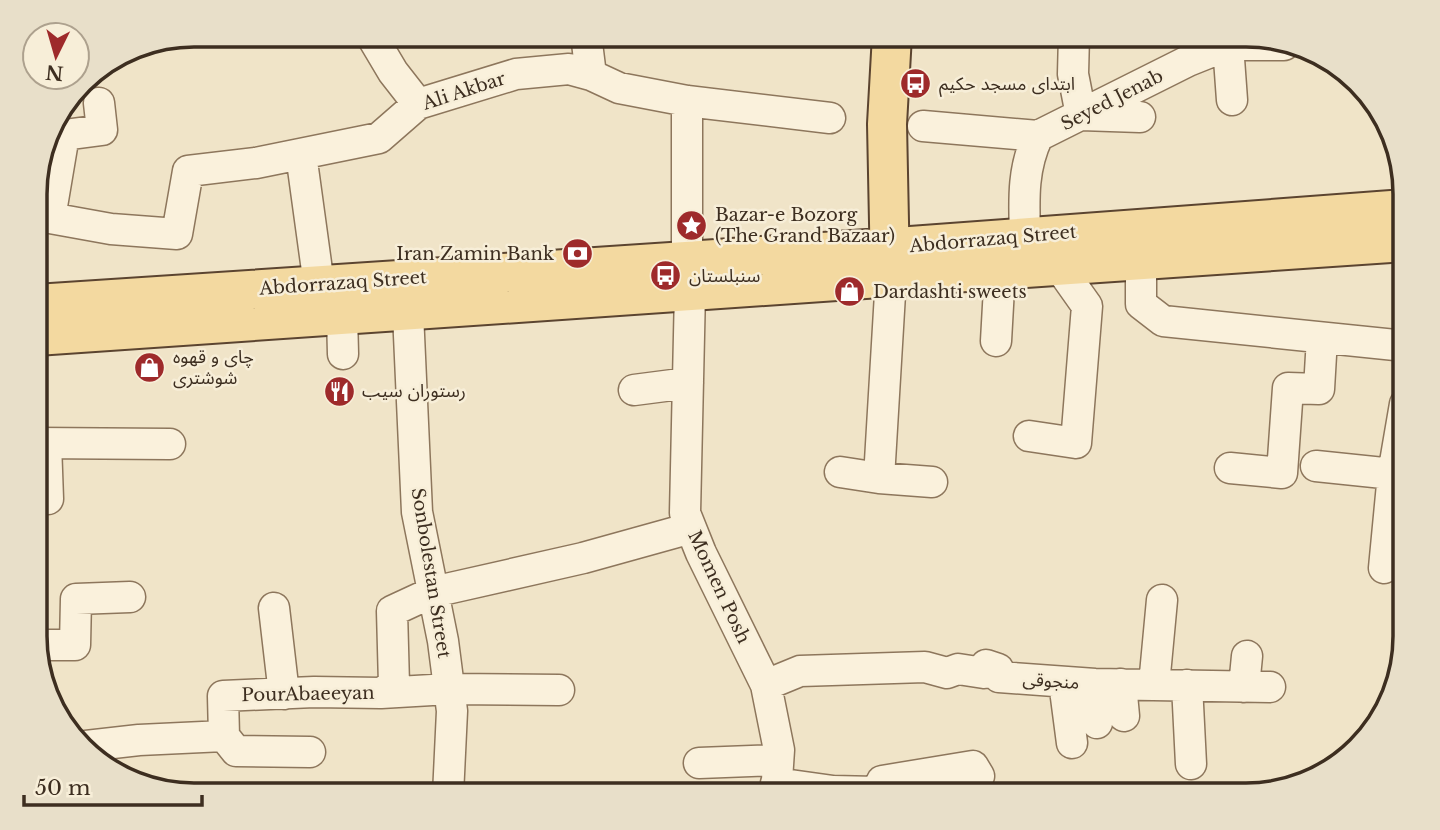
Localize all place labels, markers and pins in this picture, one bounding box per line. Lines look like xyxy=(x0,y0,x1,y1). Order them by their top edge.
bus stop icon: ابتدای مسجد حکیم xyxy=(899,67,933,101)
place label: ابتدای مسجد حکیم xyxy=(939,73,1075,97)
place label: Bazar-e Bozorg (The Grand Bazaar) xyxy=(715,204,895,247)
place icon: Bazar-e Bozorg (The Grand Bazaar) xyxy=(675,208,709,242)
bank icon: Iran Zamin Bank xyxy=(560,237,594,271)
place label: Iran Zamin Bank xyxy=(396,243,554,265)
bus stop icon: سنبلستان xyxy=(649,259,683,293)
place label: سنبلستان xyxy=(689,265,760,287)
shop icon: Dardashti sweets xyxy=(833,275,867,309)
place label: Dardashti sweets xyxy=(873,281,1027,303)
place label: چای و قهوه شوشتری xyxy=(173,346,254,389)
shop icon: چای و قهوه شوشتری xyxy=(133,350,167,384)
restaurant icon: رستوران سيب xyxy=(322,374,356,408)
place label: رستوران سيب xyxy=(362,380,466,402)

